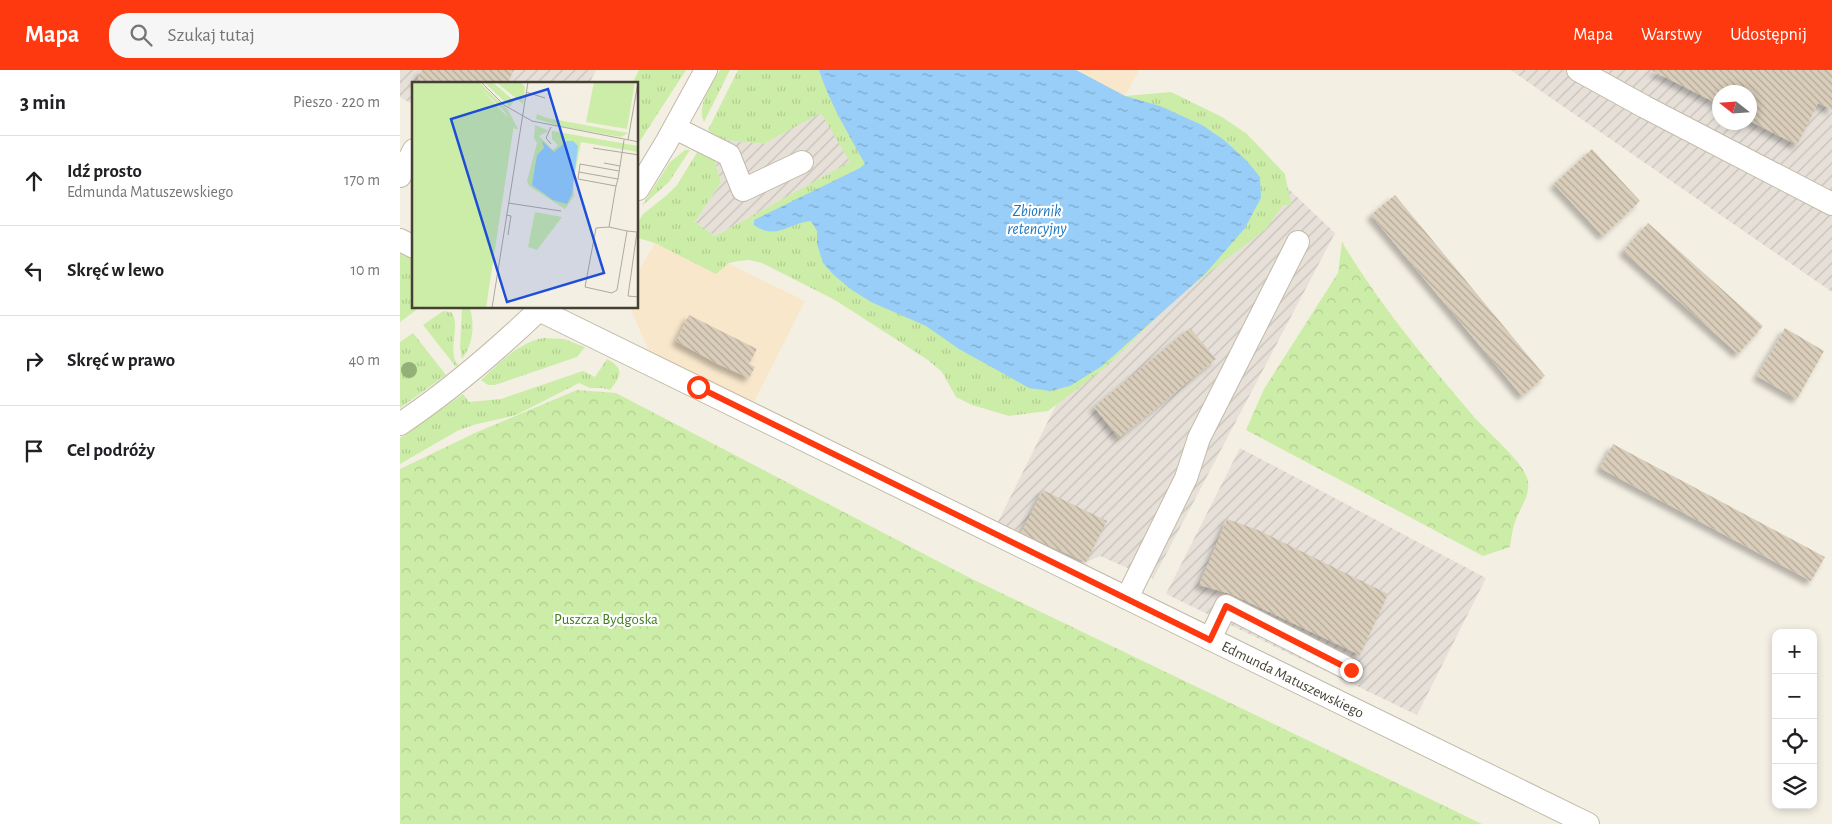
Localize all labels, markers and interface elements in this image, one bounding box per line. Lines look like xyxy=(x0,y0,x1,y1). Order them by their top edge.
search box xyxy=(109,13,459,58)
icon: search xyxy=(127,21,155,49)
text: Mapa xyxy=(25,23,79,47)
text: Szukaj tutaj xyxy=(167,26,255,45)
text: Mapa xyxy=(1573,26,1613,44)
text: Warstwy xyxy=(1641,26,1702,44)
text: Udostępnij xyxy=(1730,26,1807,44)
inset map xyxy=(412,82,639,309)
north arrow xyxy=(1712,85,1757,130)
text: 3 min xyxy=(20,92,66,113)
text: Pieszo · 220 m xyxy=(293,94,380,110)
text: Idź prosto xyxy=(67,162,142,181)
icon: ahead xyxy=(20,167,48,195)
text: 170 m xyxy=(344,172,380,188)
text: Edmunda Matuszewskiego xyxy=(67,184,233,200)
water label: Zbiornik retencyjny xyxy=(1007,203,1067,238)
icon: left xyxy=(20,257,48,285)
text: Skręć w lewo xyxy=(67,261,164,280)
text: 10 m xyxy=(351,262,380,278)
icon: right xyxy=(20,347,48,375)
text: Skręć w prawo xyxy=(67,351,175,370)
text: 40 m xyxy=(348,352,380,368)
route start xyxy=(687,376,710,399)
icon: arrive xyxy=(20,437,48,465)
text: Cel podróży xyxy=(67,441,155,460)
park label: Puszcza Bydgoska xyxy=(554,612,658,627)
map controls xyxy=(1772,629,1817,809)
button: + xyxy=(1772,629,1817,674)
street label: Edmunda Matuszewskiego xyxy=(1219,638,1366,721)
route end xyxy=(1340,659,1363,682)
button: − xyxy=(1772,674,1817,719)
button: locate xyxy=(1772,719,1817,764)
button: layers xyxy=(1772,764,1817,809)

